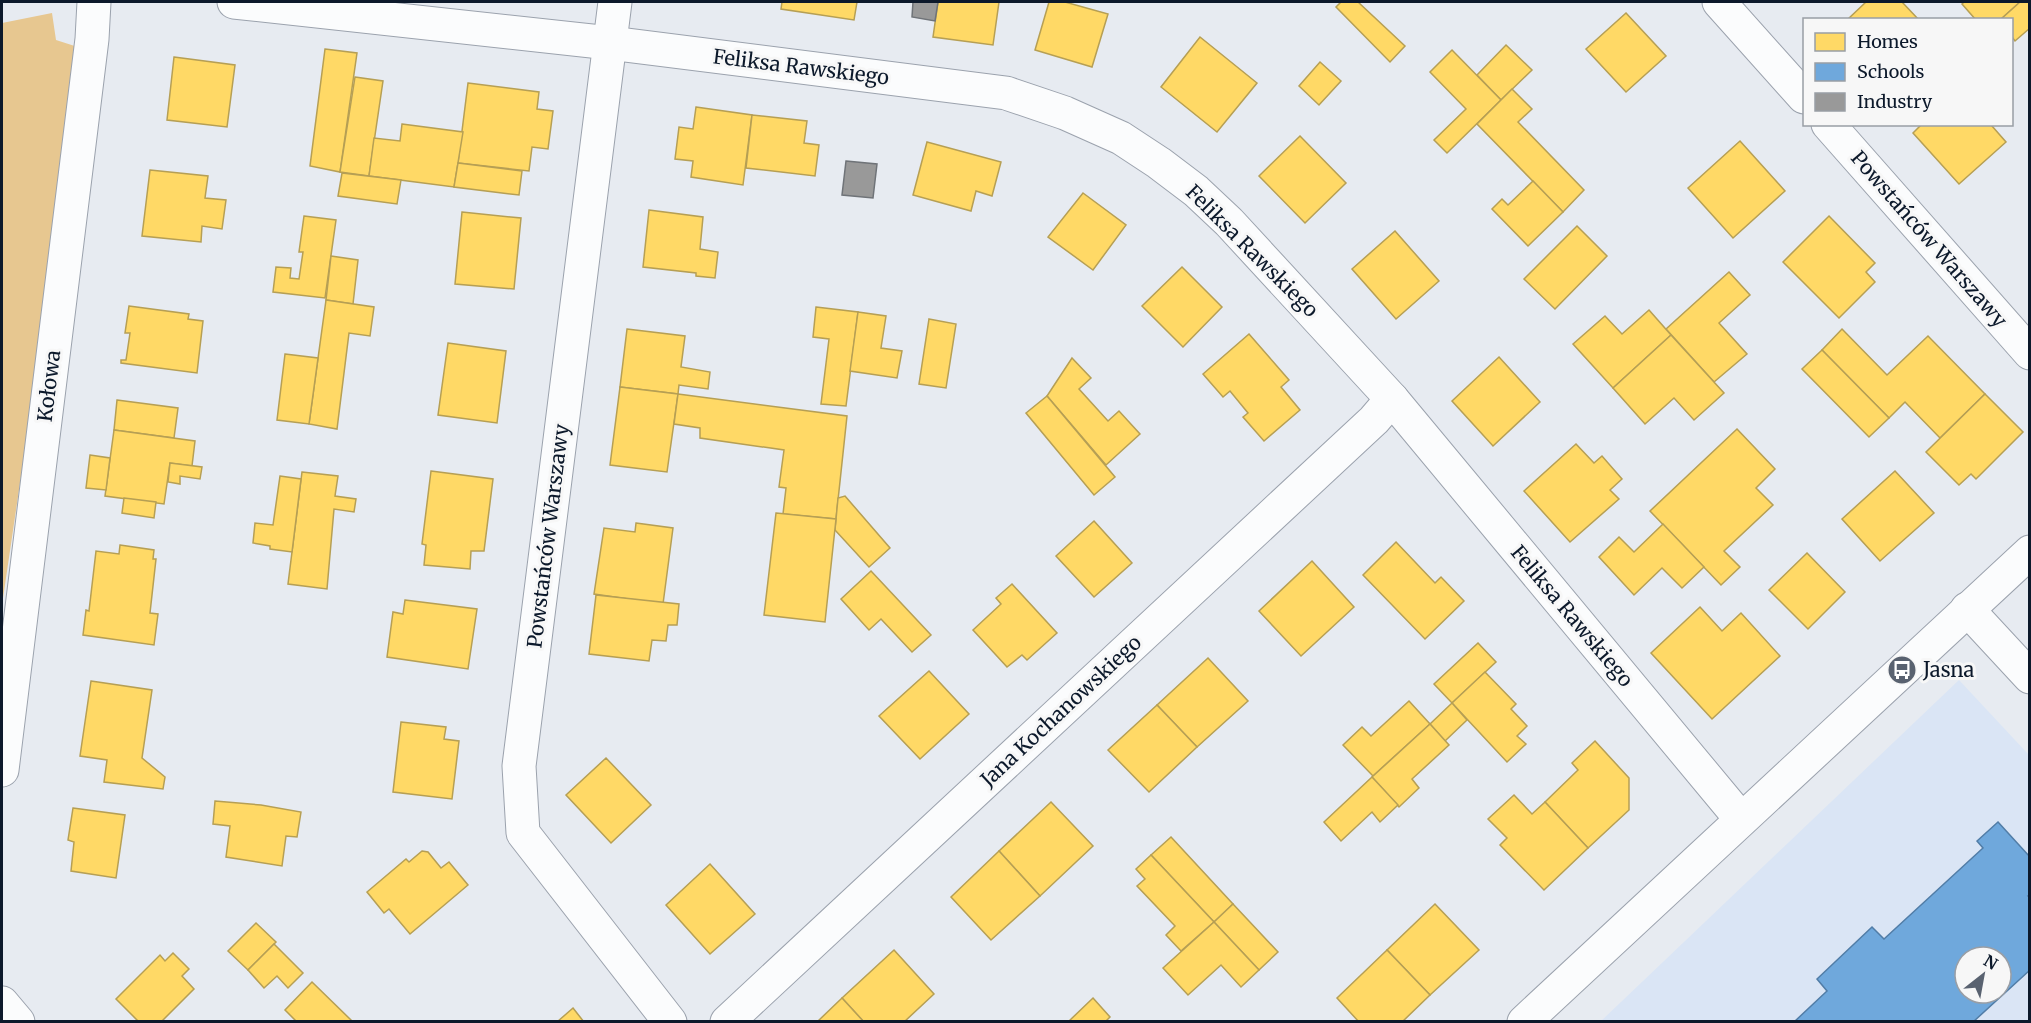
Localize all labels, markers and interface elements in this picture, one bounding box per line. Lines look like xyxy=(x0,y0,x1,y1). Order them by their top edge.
legend xyxy=(1803,18,2013,126)
text: Homes xyxy=(1857,30,1918,53)
street label: Feliksa Rawskiego xyxy=(712,43,891,90)
text: Schools xyxy=(1857,60,1925,83)
text: Industry xyxy=(1857,90,1933,113)
street label: Powstańców Warszawy xyxy=(1846,145,2013,332)
street label: Feliksa Rawskiego xyxy=(1181,179,1324,322)
street label: Kołowa xyxy=(32,349,65,423)
street label: Powstańców Warszawy xyxy=(521,422,574,649)
street label: Feliksa Rawskiego xyxy=(1506,540,1639,692)
street label: Jana Kochanowskiego xyxy=(974,629,1147,792)
bus stop icon: Jasna xyxy=(1886,654,1918,686)
place label: Jasna xyxy=(1922,657,1975,682)
north arrow xyxy=(1953,945,2013,1005)
text: N xyxy=(1980,950,2002,974)

